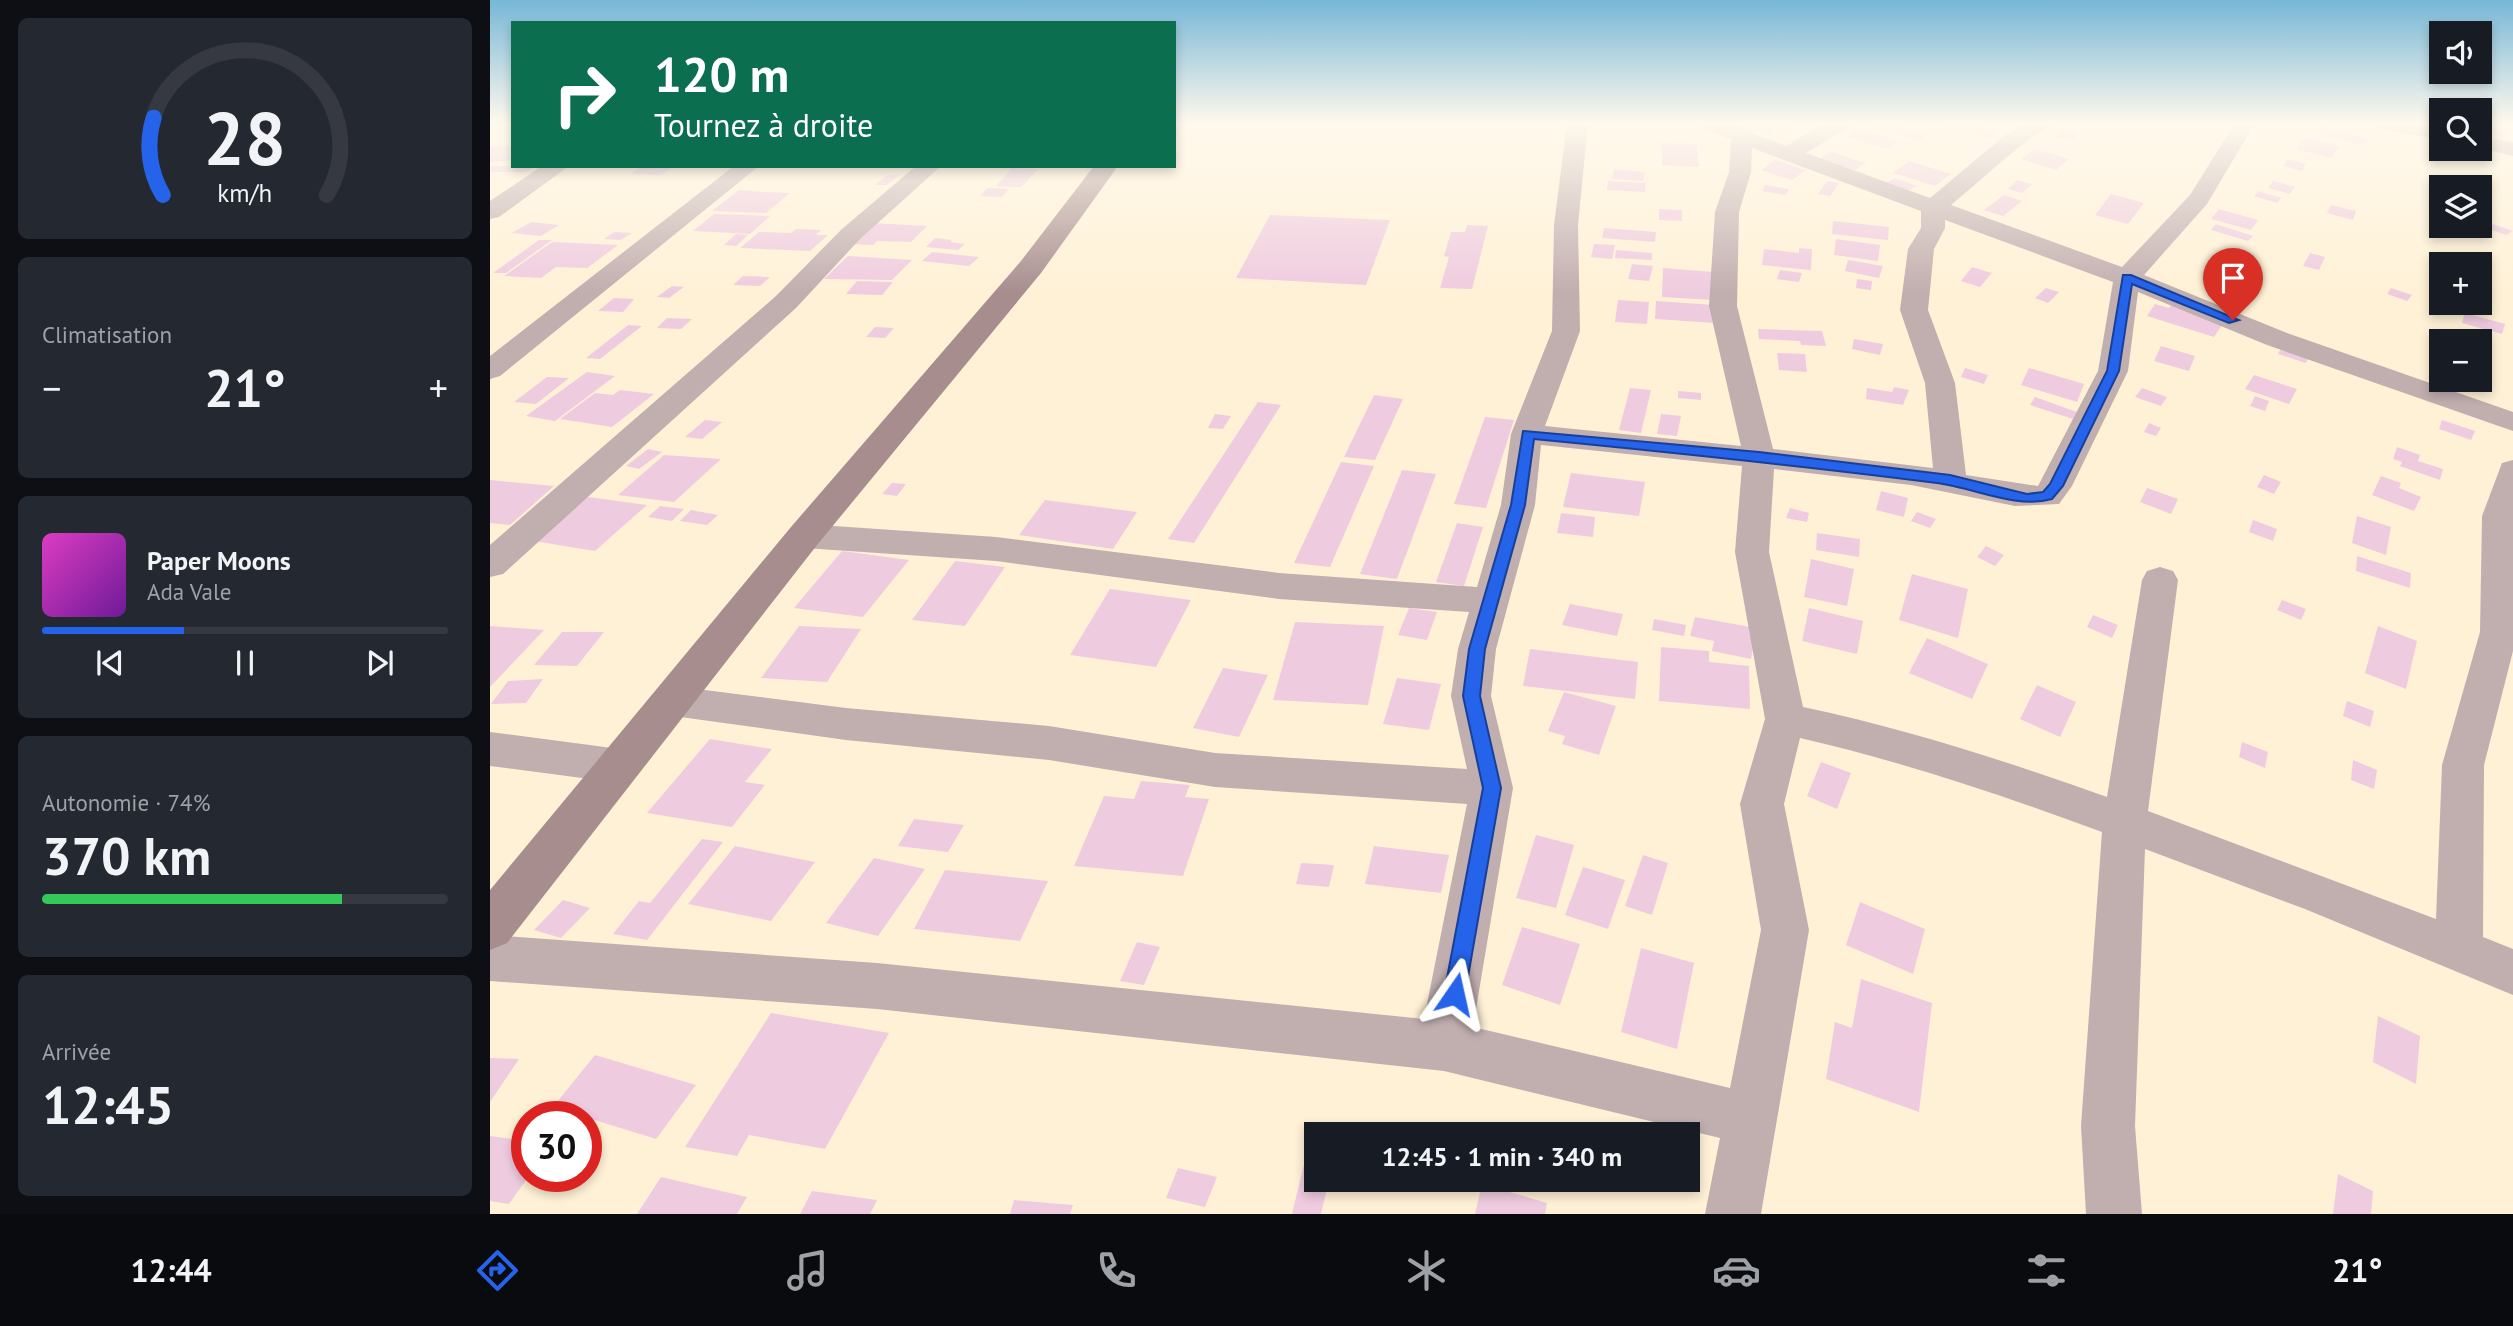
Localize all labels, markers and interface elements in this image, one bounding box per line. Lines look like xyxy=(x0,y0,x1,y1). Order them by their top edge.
map controls xyxy=(2429,21,2492,392)
button: sound xyxy=(2429,21,2492,84)
text: 120 m xyxy=(654,42,789,106)
icon: right xyxy=(539,49,630,140)
text: 28 xyxy=(204,91,286,185)
button: search xyxy=(2429,98,2492,161)
text: Tournez à droite xyxy=(654,104,873,146)
button: layers xyxy=(2429,175,2492,238)
text: km/h xyxy=(218,176,272,208)
pin xyxy=(2203,248,2263,320)
button: + xyxy=(2429,252,2492,315)
icon: arrive xyxy=(2214,259,2252,297)
text: Climatisation xyxy=(42,320,172,349)
button: − xyxy=(2429,329,2492,392)
text: 21° xyxy=(204,354,286,421)
text: − xyxy=(42,363,61,412)
text: + xyxy=(429,363,448,412)
text: Paper Moons xyxy=(147,544,291,577)
text: Ada Vale xyxy=(147,577,231,606)
icon: previous xyxy=(91,644,129,682)
icon: pause xyxy=(226,644,264,682)
icon: next xyxy=(361,644,399,682)
text: Autonomie · 74% xyxy=(42,788,210,817)
text: 370 km xyxy=(42,822,211,889)
position arrow xyxy=(1418,957,1492,1031)
text: Arrivée xyxy=(42,1037,111,1066)
text: 12:45 xyxy=(42,1071,174,1138)
speed limit sign: 30 xyxy=(511,1101,602,1192)
text: 12:45 · 1 min · 340 m xyxy=(1382,1140,1622,1173)
icon: directions xyxy=(473,1246,522,1295)
icon: music xyxy=(783,1246,832,1295)
icon: phone xyxy=(1092,1246,1141,1295)
icon: climate xyxy=(1402,1246,1451,1295)
icon: car xyxy=(1712,1246,1761,1295)
icon: filters xyxy=(2022,1246,2071,1295)
text: 12:44 xyxy=(130,1249,212,1291)
text: 21° xyxy=(2332,1249,2383,1291)

